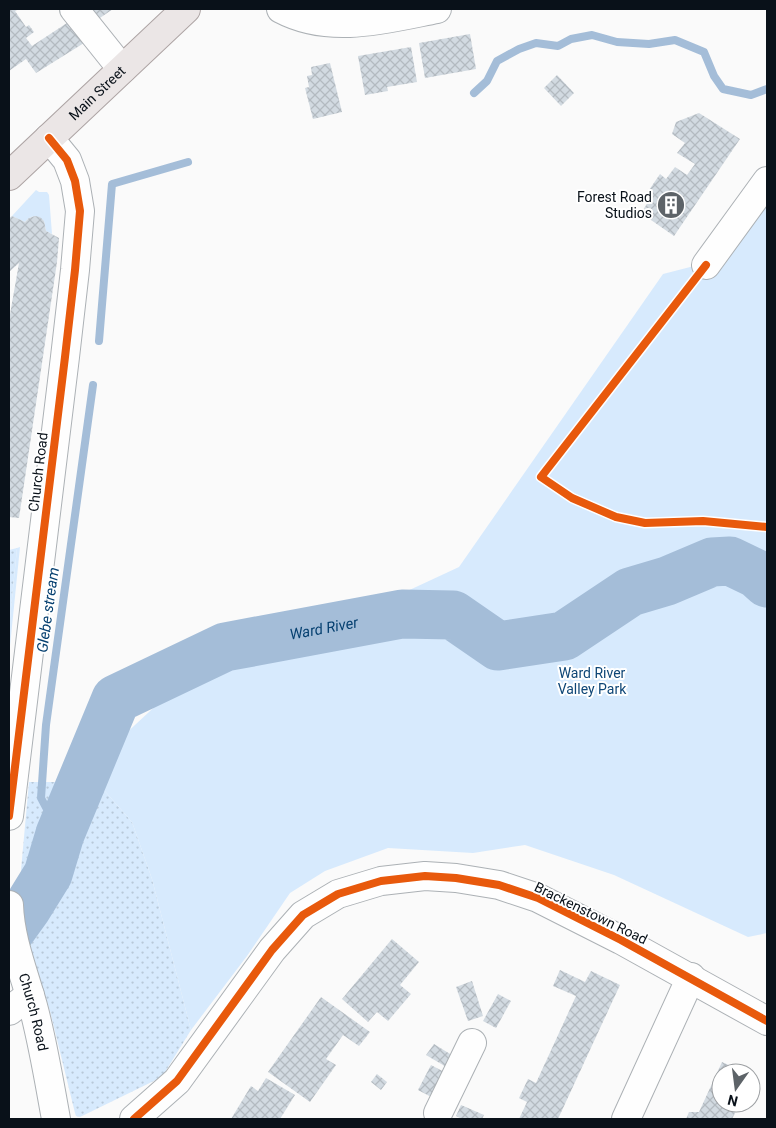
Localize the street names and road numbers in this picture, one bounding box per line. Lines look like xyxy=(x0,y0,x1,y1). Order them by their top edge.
street label: Main Street xyxy=(66,62,129,123)
street label: Church Road xyxy=(25,431,51,513)
street label: Brackenstown Road xyxy=(532,879,650,947)
street label: Church Road xyxy=(16,971,51,1052)

